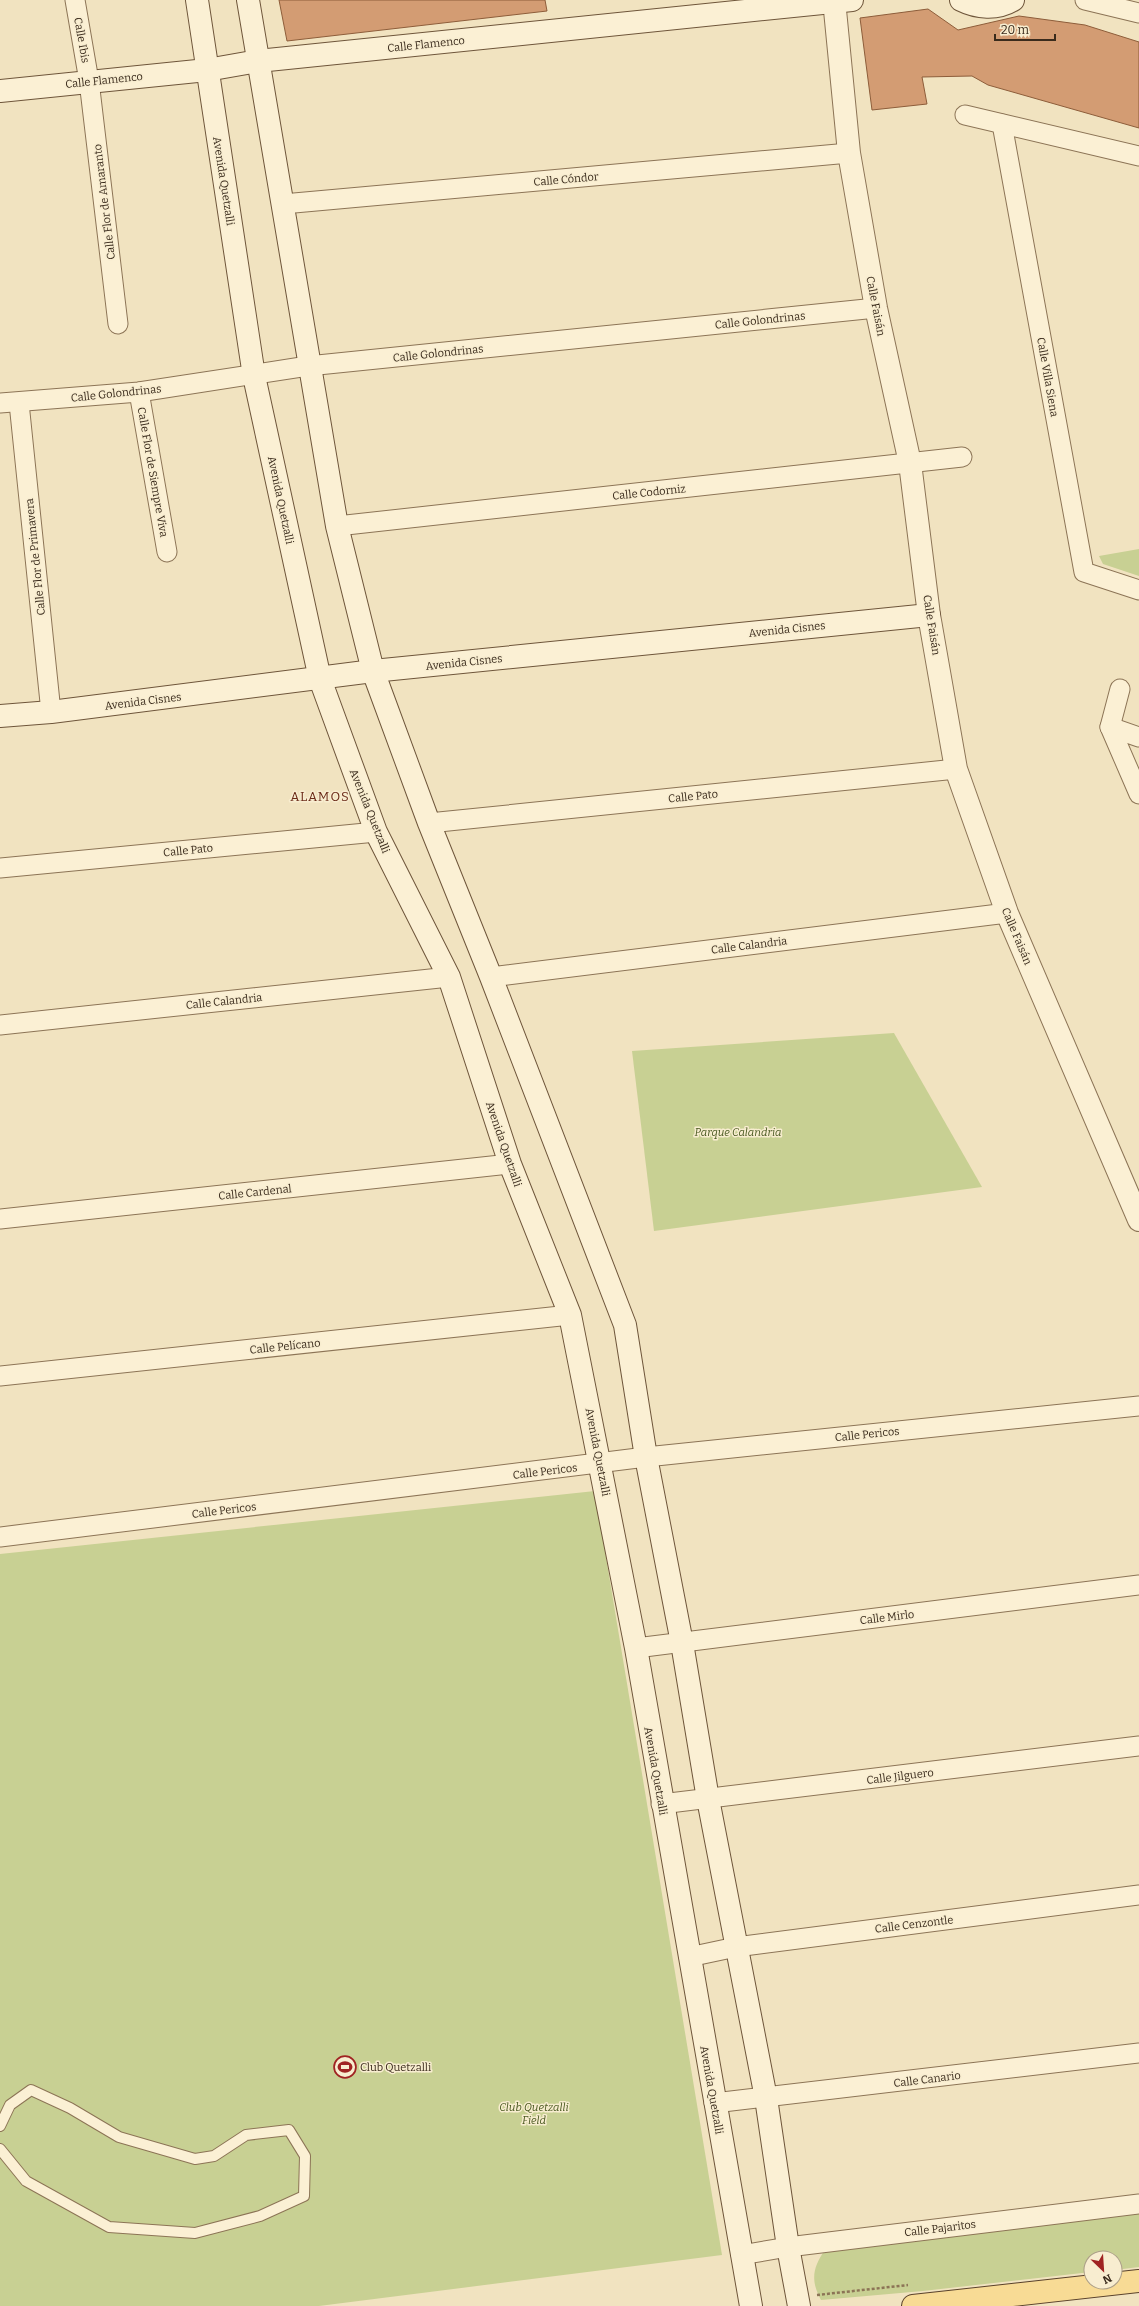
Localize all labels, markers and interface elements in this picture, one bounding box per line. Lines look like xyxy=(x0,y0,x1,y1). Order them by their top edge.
street label: Calle Ibis xyxy=(71,16,92,64)
scale bar xyxy=(995,16,1055,42)
text: 20 m xyxy=(1001,23,1030,37)
street label: Calle Flamenco xyxy=(387,34,465,55)
street label: Calle Flamenco xyxy=(65,70,143,91)
street label: Avenida Quetzalli xyxy=(210,136,237,227)
street label: Calle Flor de Amaranto xyxy=(91,143,118,261)
street label: Calle Cóndor xyxy=(533,170,599,189)
street label: Calle Faisán xyxy=(863,275,888,337)
street label: Calle Golondrinas xyxy=(714,309,806,332)
street label: Calle Villa Siena xyxy=(1034,336,1061,418)
street label: Calle Golondrinas xyxy=(392,342,484,365)
street label: Calle Golondrinas xyxy=(70,382,162,405)
street label: Calle Flor de Siempre Viva xyxy=(135,406,170,538)
street label: Avenida Quetzalli xyxy=(265,455,296,546)
street label: Calle Codorniz xyxy=(612,482,686,503)
street label: Calle Flor de Primavera xyxy=(23,498,48,616)
street label: Calle Faisán xyxy=(920,594,943,656)
street label: Avenida Cisnes xyxy=(748,619,826,640)
street label: Avenida Cisnes xyxy=(425,652,503,673)
street label: Avenida Cisnes xyxy=(104,690,182,713)
street label: Avenida Quetzalli xyxy=(347,767,393,856)
street label: Calle Pato xyxy=(668,787,719,806)
district label: ALAMOS xyxy=(290,789,350,804)
street label: Calle Pato xyxy=(163,841,214,860)
street label: Calle Faisán xyxy=(999,906,1034,967)
street label: Calle Calandria xyxy=(710,934,788,957)
street label: Calle Calandria xyxy=(185,991,263,1012)
street label: Avenida Quetzalli xyxy=(483,1100,524,1189)
park label: Parque Calandria xyxy=(695,1126,781,1139)
street label: Calle Cardenal xyxy=(218,1182,292,1203)
street label: Calle Pelícano xyxy=(249,1336,321,1357)
street label: Avenida Quetzalli xyxy=(583,1407,613,1498)
street label: Calle Pericos xyxy=(834,1425,900,1444)
street label: Calle Pericos xyxy=(512,1461,578,1482)
street label: Calle Pericos xyxy=(191,1500,257,1521)
street label: Calle Mirlo xyxy=(859,1608,915,1627)
street label: Avenida Quetzalli xyxy=(641,1726,670,1817)
street label: Calle Jilguero xyxy=(866,1766,934,1787)
street label: Calle Cenzontle xyxy=(874,1913,954,1936)
street label: Avenida Quetzalli xyxy=(697,2045,726,2136)
sports icon: Club Quetzalli xyxy=(332,2054,358,2080)
place label: Club Quetzalli xyxy=(360,2061,432,2074)
street label: Calle Canario xyxy=(893,2069,961,2090)
park label: Club Quetzalli Field xyxy=(499,2101,569,2127)
street label: Calle Pajaritos xyxy=(903,2218,977,2239)
north arrow xyxy=(1083,2250,1123,2290)
text: N xyxy=(1100,2271,1114,2287)

